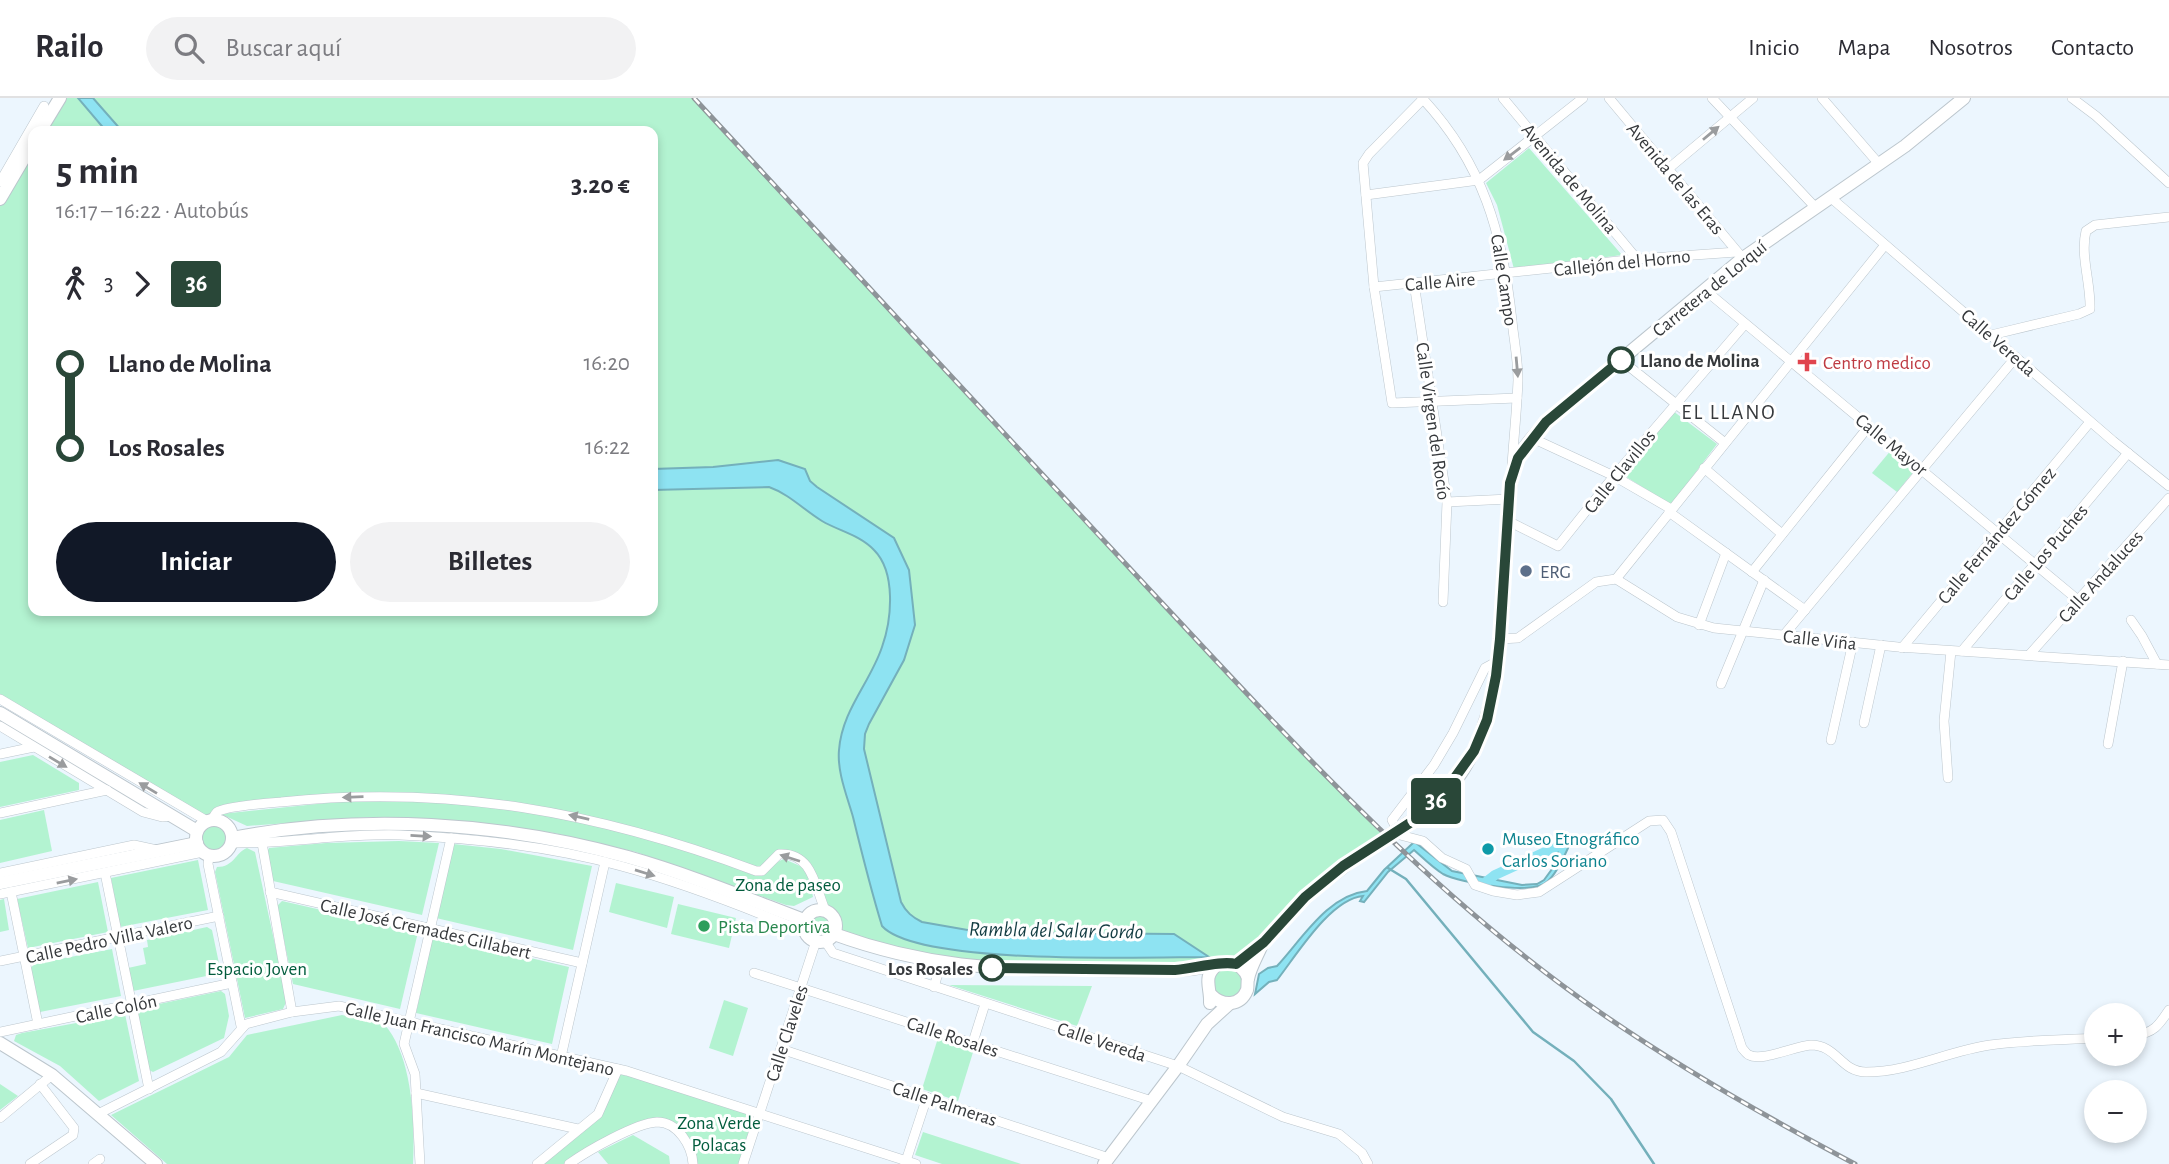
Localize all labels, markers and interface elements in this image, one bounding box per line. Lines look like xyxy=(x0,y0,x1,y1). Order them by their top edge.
search box xyxy=(146,17,636,80)
icon: search xyxy=(170,29,208,67)
text: Railo xyxy=(35,31,104,64)
text: Buscar aquí xyxy=(226,35,341,61)
text: Inicio xyxy=(1748,36,1799,60)
text: Mapa xyxy=(1837,36,1891,60)
text: Nosotros xyxy=(1929,36,2013,60)
text: Contacto xyxy=(2051,36,2134,60)
street label: Avenida de las Eras xyxy=(1623,119,1727,238)
street label: Avenida de Molina xyxy=(1518,120,1620,238)
one-way arrow xyxy=(1702,126,1719,141)
one-way arrow xyxy=(1504,147,1522,162)
text: 5 min xyxy=(56,153,139,191)
text: 3.20 € xyxy=(571,172,630,198)
text: 16:17 – 16:22 · Autobús xyxy=(56,200,249,223)
street label: Calle Campo xyxy=(1487,233,1520,327)
street label: Carretera de Lorquí xyxy=(1649,237,1771,341)
street label: Callejón del Horno xyxy=(1553,247,1691,280)
icon: walk xyxy=(56,265,94,303)
icon: forward xyxy=(123,265,161,303)
street label: Calle Aire xyxy=(1404,270,1476,295)
text: 3 xyxy=(104,272,113,295)
text: 36 xyxy=(185,272,207,296)
street label: Calle Vereda xyxy=(1957,306,2039,381)
street label: Calle Virgen del Rocío xyxy=(1412,341,1453,501)
marker: Llano de Molina xyxy=(1608,347,1634,373)
text: Llano de Molina xyxy=(108,351,272,377)
text: 16:20 xyxy=(583,352,630,375)
place label: Llano de Molina xyxy=(1640,352,1760,371)
marker: Centro medico xyxy=(1797,352,1817,372)
place label: Centro medico xyxy=(1823,354,1931,373)
one-way arrow xyxy=(1511,356,1522,378)
district label: EL LLANO xyxy=(1681,402,1777,423)
street label: Calle Mayor xyxy=(1852,411,1931,480)
street label: Calle Clavillos xyxy=(1581,427,1659,517)
text: Los Rosales xyxy=(108,435,225,461)
text: 16:22 xyxy=(585,436,630,459)
street label: Calle Fernández Gómez xyxy=(1935,464,2060,608)
street label: Calle Los Puches xyxy=(2001,501,2092,605)
button: Iniciar xyxy=(56,522,336,602)
button: Billetes xyxy=(350,522,630,602)
street label: Calle Andaluces xyxy=(2055,527,2147,627)
marker: ERG xyxy=(1518,563,1534,579)
place label: ERG xyxy=(1540,563,1571,582)
street label: Calle Viña xyxy=(1782,627,1858,654)
one-way arrow xyxy=(49,755,68,768)
line badge: 36 xyxy=(1404,778,1468,824)
one-way arrow xyxy=(138,781,157,794)
text: 36 xyxy=(1425,789,1447,813)
one-way arrow xyxy=(342,791,364,803)
one-way arrow xyxy=(568,811,590,822)
place label: Museo Etnográfico Carlos Soriano xyxy=(1502,830,1640,871)
one-way arrow xyxy=(411,831,433,842)
marker: Museo Etnográfico Carlos Soriano xyxy=(1480,841,1496,857)
one-way arrow xyxy=(780,852,801,862)
one-way arrow xyxy=(635,868,656,878)
one-way arrow xyxy=(56,875,78,886)
park label: Zona de paseo xyxy=(735,876,841,895)
street label: Calle José Cremades Gillabert xyxy=(318,896,533,963)
street label: Calle Pedro Villa Valero xyxy=(24,913,195,967)
marker: Pista Deportiva xyxy=(696,918,712,934)
place label: Pista Deportiva xyxy=(718,918,831,937)
water label: Rambla del Salar Gordo xyxy=(969,918,1143,943)
marker: Los Rosales xyxy=(979,955,1005,981)
park label: Espacio Joven xyxy=(207,960,307,979)
place label: Los Rosales xyxy=(888,960,973,979)
street label: Calle Claveles xyxy=(763,983,812,1084)
street label: Calle Colón xyxy=(74,992,159,1027)
street label: Calle Juan Francisco Marín Montejano xyxy=(343,999,616,1080)
map controls xyxy=(2084,1003,2147,1143)
button: + xyxy=(2084,1003,2147,1066)
street label: Calle Rosales xyxy=(904,1014,1001,1061)
street label: Calle Vereda xyxy=(1055,1019,1148,1066)
street label: Calle Palmeras xyxy=(890,1079,999,1130)
button: − xyxy=(2084,1080,2147,1143)
park label: Zona Verde Polacas xyxy=(677,1114,761,1155)

